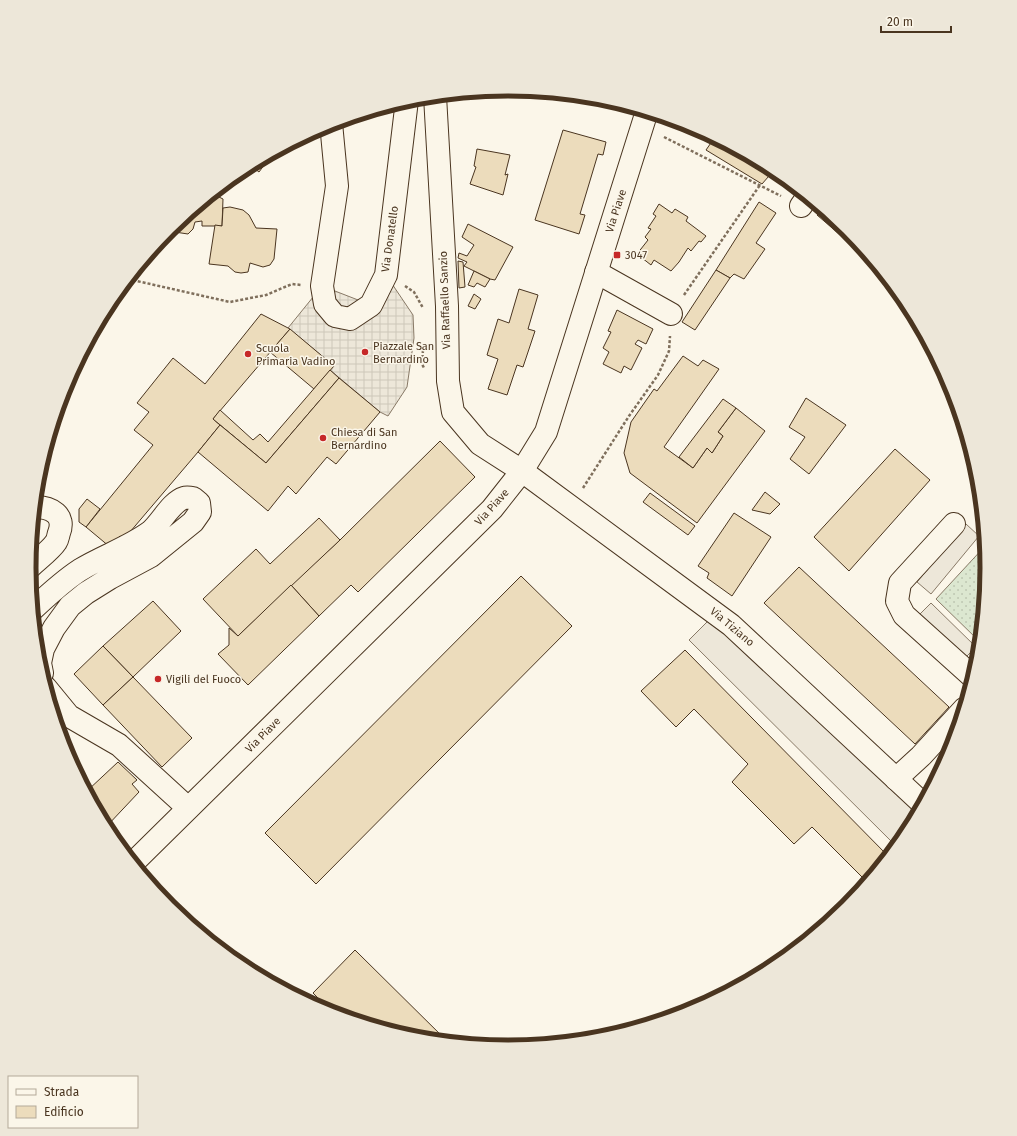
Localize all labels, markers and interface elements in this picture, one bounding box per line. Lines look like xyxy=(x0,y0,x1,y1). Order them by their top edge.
scale bar xyxy=(881,8,951,34)
text: 20 m xyxy=(887,15,913,29)
street label: Via Piave xyxy=(603,188,629,234)
street label: Via Donatello xyxy=(379,205,401,273)
place label: 3047 xyxy=(625,249,647,262)
marker: 3047 xyxy=(612,250,622,260)
street label: Via Raffaello Sanzio xyxy=(437,251,453,349)
place label: Piazzale San Bernardino xyxy=(373,340,434,366)
place label: Scuola Primaria Vadino xyxy=(256,342,335,368)
marker: Piazzale San Bernardino xyxy=(360,347,370,357)
marker: Scuola Primaria Vadino xyxy=(243,349,253,359)
place label: Chiesa di San Bernardino xyxy=(331,426,398,452)
marker: Chiesa di San Bernardino xyxy=(318,433,328,443)
street label: Via Piave xyxy=(472,486,512,528)
street label: Via Tiziano xyxy=(707,605,757,649)
place label: Vigili del Fuoco xyxy=(166,673,241,686)
marker: Vigili del Fuoco xyxy=(153,674,163,684)
street label: Via Piave xyxy=(243,715,283,755)
legend xyxy=(8,1076,138,1128)
text: Strada xyxy=(44,1085,79,1099)
text: Edificio xyxy=(44,1105,84,1119)

